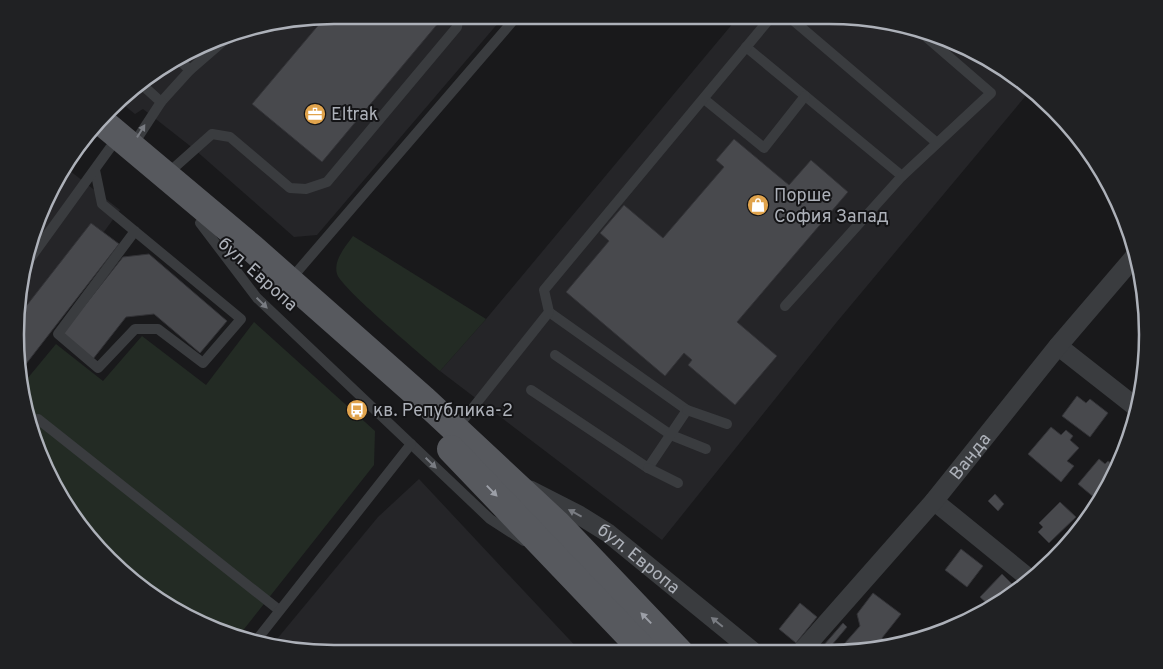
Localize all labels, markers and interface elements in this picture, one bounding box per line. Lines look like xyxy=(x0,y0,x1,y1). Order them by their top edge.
office icon: Eltrak xyxy=(303,102,327,126)
place label: Eltrak xyxy=(331,104,378,127)
one-way arrow xyxy=(137,125,146,138)
place label: Порше София Запад xyxy=(774,185,889,229)
shop icon: Порше София Запад xyxy=(746,193,770,217)
street label: бул. Европа xyxy=(212,233,302,317)
one-way arrow xyxy=(256,297,268,309)
bus stop icon: кв. Република-2 xyxy=(345,398,369,422)
place label: кв. Република-2 xyxy=(373,400,513,423)
street label: Ванда xyxy=(945,429,997,485)
one-way arrow xyxy=(424,457,436,469)
one-way arrow xyxy=(486,485,498,497)
one-way arrow xyxy=(567,509,582,517)
street label: бул. Европа xyxy=(593,519,684,600)
one-way arrow xyxy=(640,612,652,624)
one-way arrow xyxy=(711,617,724,628)

